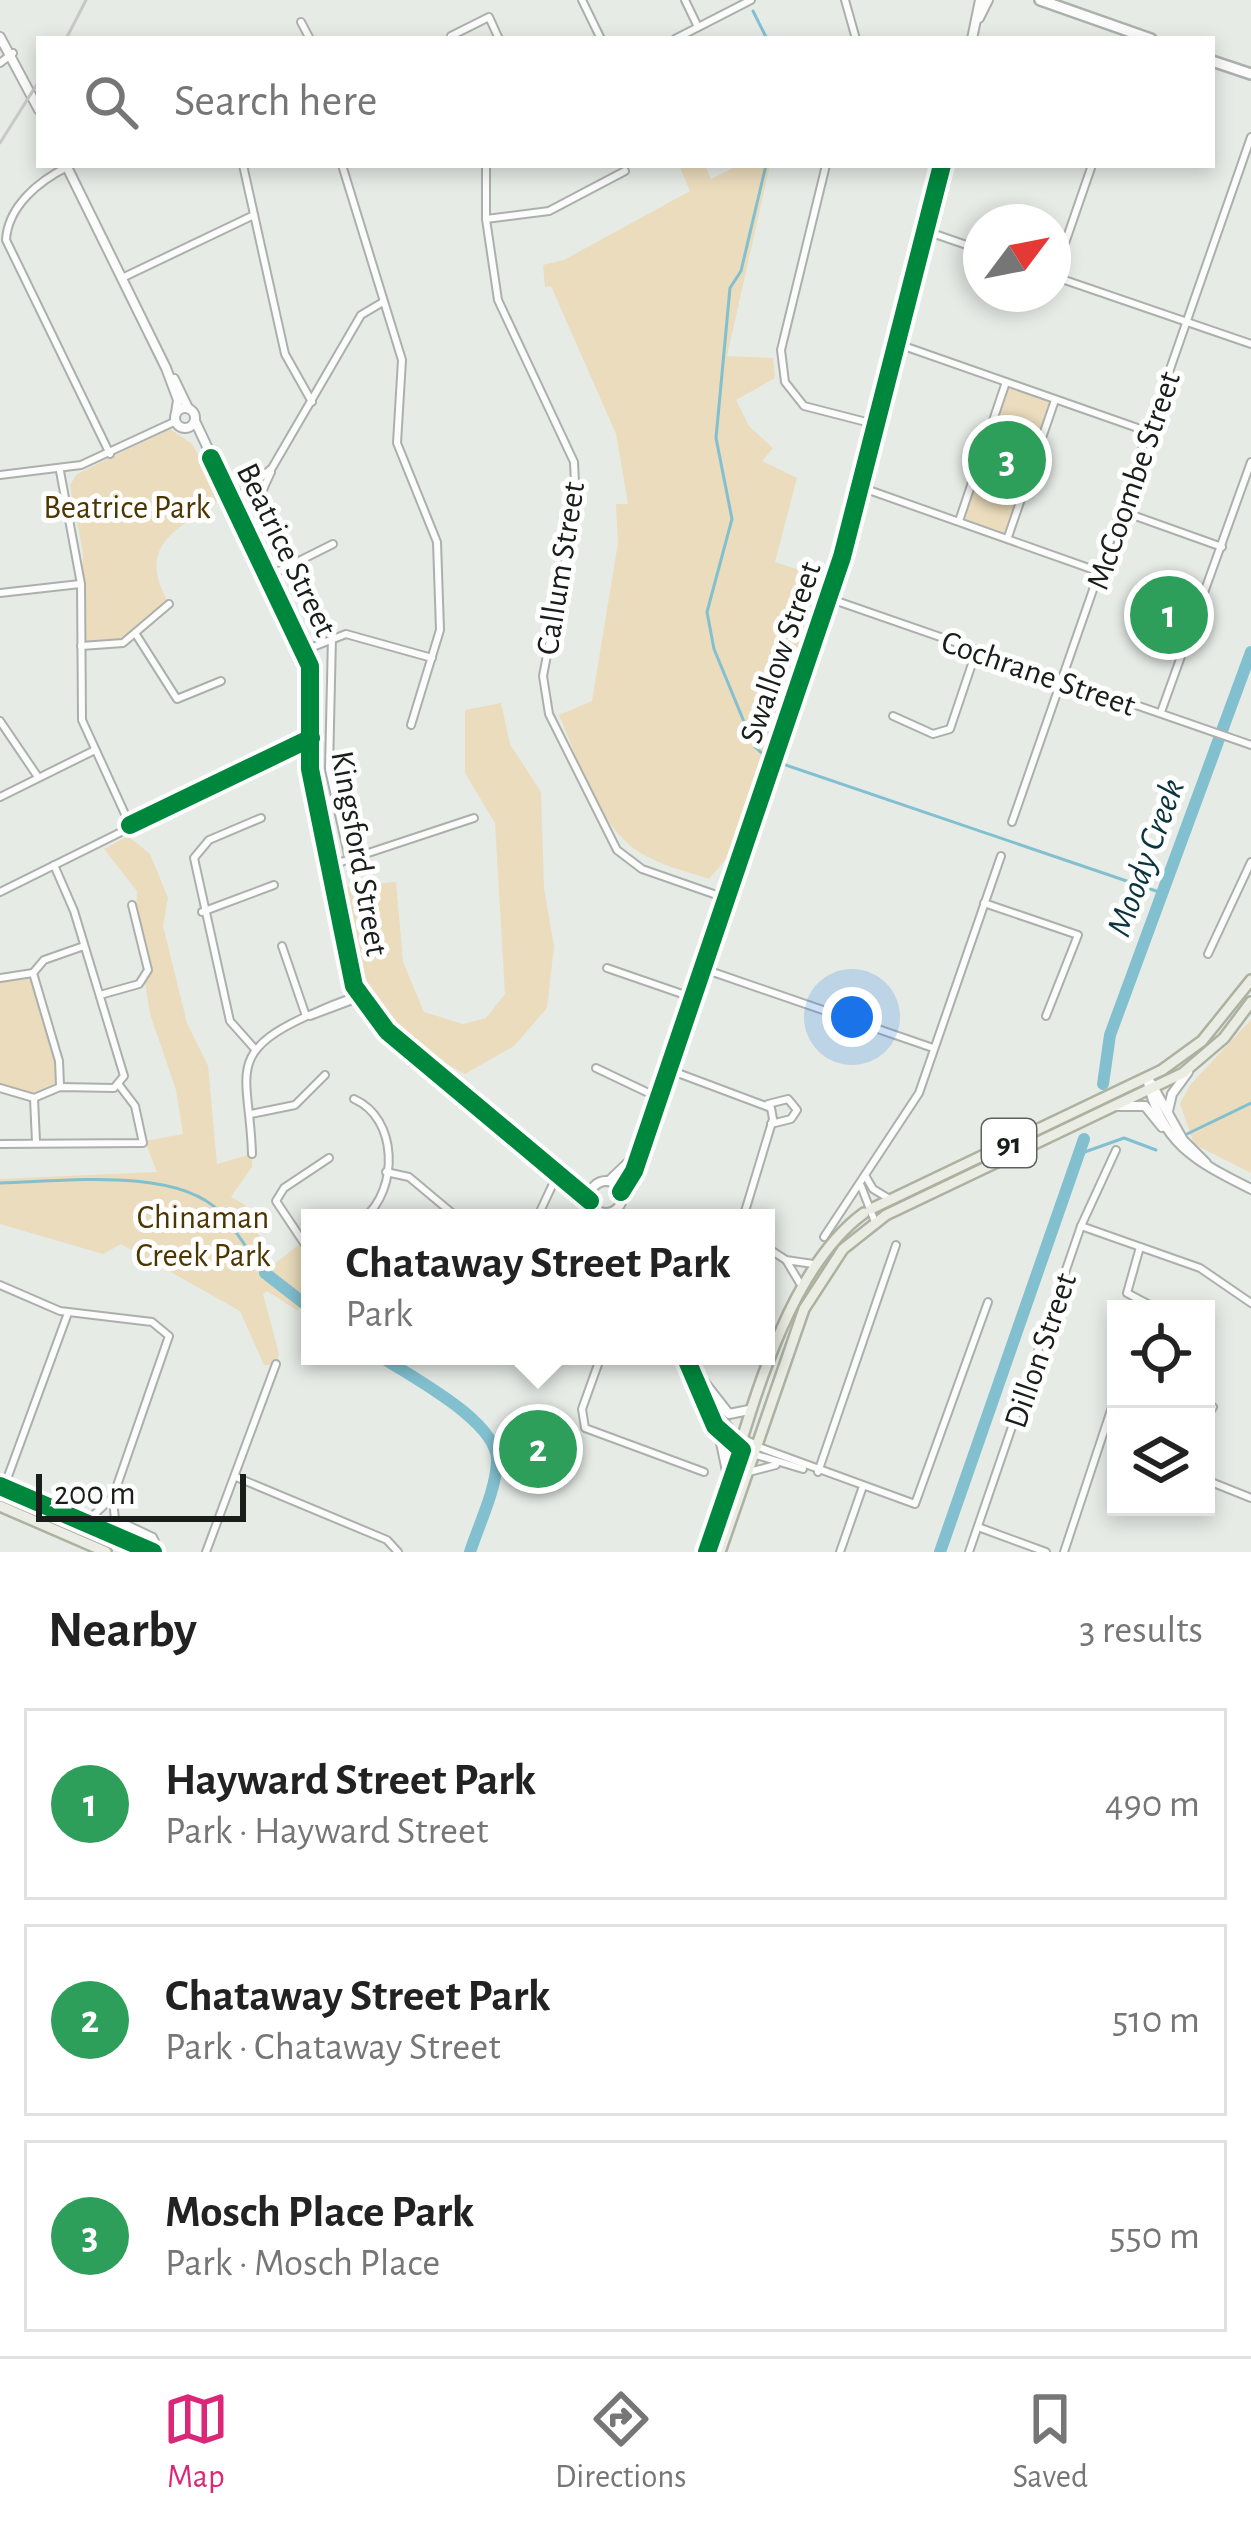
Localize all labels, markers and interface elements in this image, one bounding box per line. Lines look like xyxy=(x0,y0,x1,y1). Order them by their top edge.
search box xyxy=(36,36,1215,168)
icon: search xyxy=(78,69,144,135)
text: Search here xyxy=(174,79,377,124)
north arrow xyxy=(963,204,1071,312)
street label: McCoombe Street xyxy=(1082,367,1187,594)
pin: 3 xyxy=(968,415,1046,505)
street label: Beatrice Street xyxy=(230,458,342,642)
street label: Callum Street xyxy=(532,479,592,657)
park label: Beatrice Park xyxy=(43,492,211,525)
street label: Swallow Street xyxy=(735,558,828,748)
pin: 1 xyxy=(1130,570,1208,660)
street label: Cochrane Street xyxy=(937,626,1140,723)
street label: Kingsford Street xyxy=(324,748,393,959)
water label: Moody Creek xyxy=(1101,774,1191,941)
your location xyxy=(822,987,882,1047)
road number: 91 xyxy=(982,1119,1036,1167)
park label: Chinaman Creek Park xyxy=(135,1202,271,1273)
popup xyxy=(301,1209,775,1365)
text: Chataway Street Park xyxy=(345,1241,731,1286)
street label: Dillon Street xyxy=(999,1269,1083,1433)
text: Park xyxy=(345,1295,413,1334)
map controls xyxy=(1107,1300,1215,1516)
button: locate xyxy=(1107,1300,1215,1408)
pin: 2 xyxy=(499,1404,577,1494)
button: layers xyxy=(1107,1408,1215,1516)
scale bar xyxy=(36,1468,246,1521)
text: 200 m xyxy=(54,1478,136,1511)
text: Nearby xyxy=(48,1605,197,1656)
text: 3 results xyxy=(1079,1611,1203,1650)
text: Hayward Street Park xyxy=(165,1758,536,1803)
text: 1 xyxy=(83,1785,97,1824)
text: 490 m xyxy=(1105,1785,1200,1824)
text: Park · Hayward Street xyxy=(165,1812,488,1851)
text: Chataway Street Park xyxy=(165,1974,550,2019)
text: 2 xyxy=(81,2001,99,2040)
text: 510 m xyxy=(1112,2001,1200,2040)
text: Park · Chataway Street xyxy=(165,2028,501,2067)
text: Mosch Place Park xyxy=(165,2190,474,2235)
text: 3 xyxy=(82,2217,98,2256)
text: 550 m xyxy=(1109,2217,1200,2256)
text: Park · Mosch Place xyxy=(165,2244,440,2283)
tab: Map xyxy=(163,2386,229,2498)
tab: Directions xyxy=(555,2386,686,2498)
tab: Saved xyxy=(1012,2386,1088,2498)

